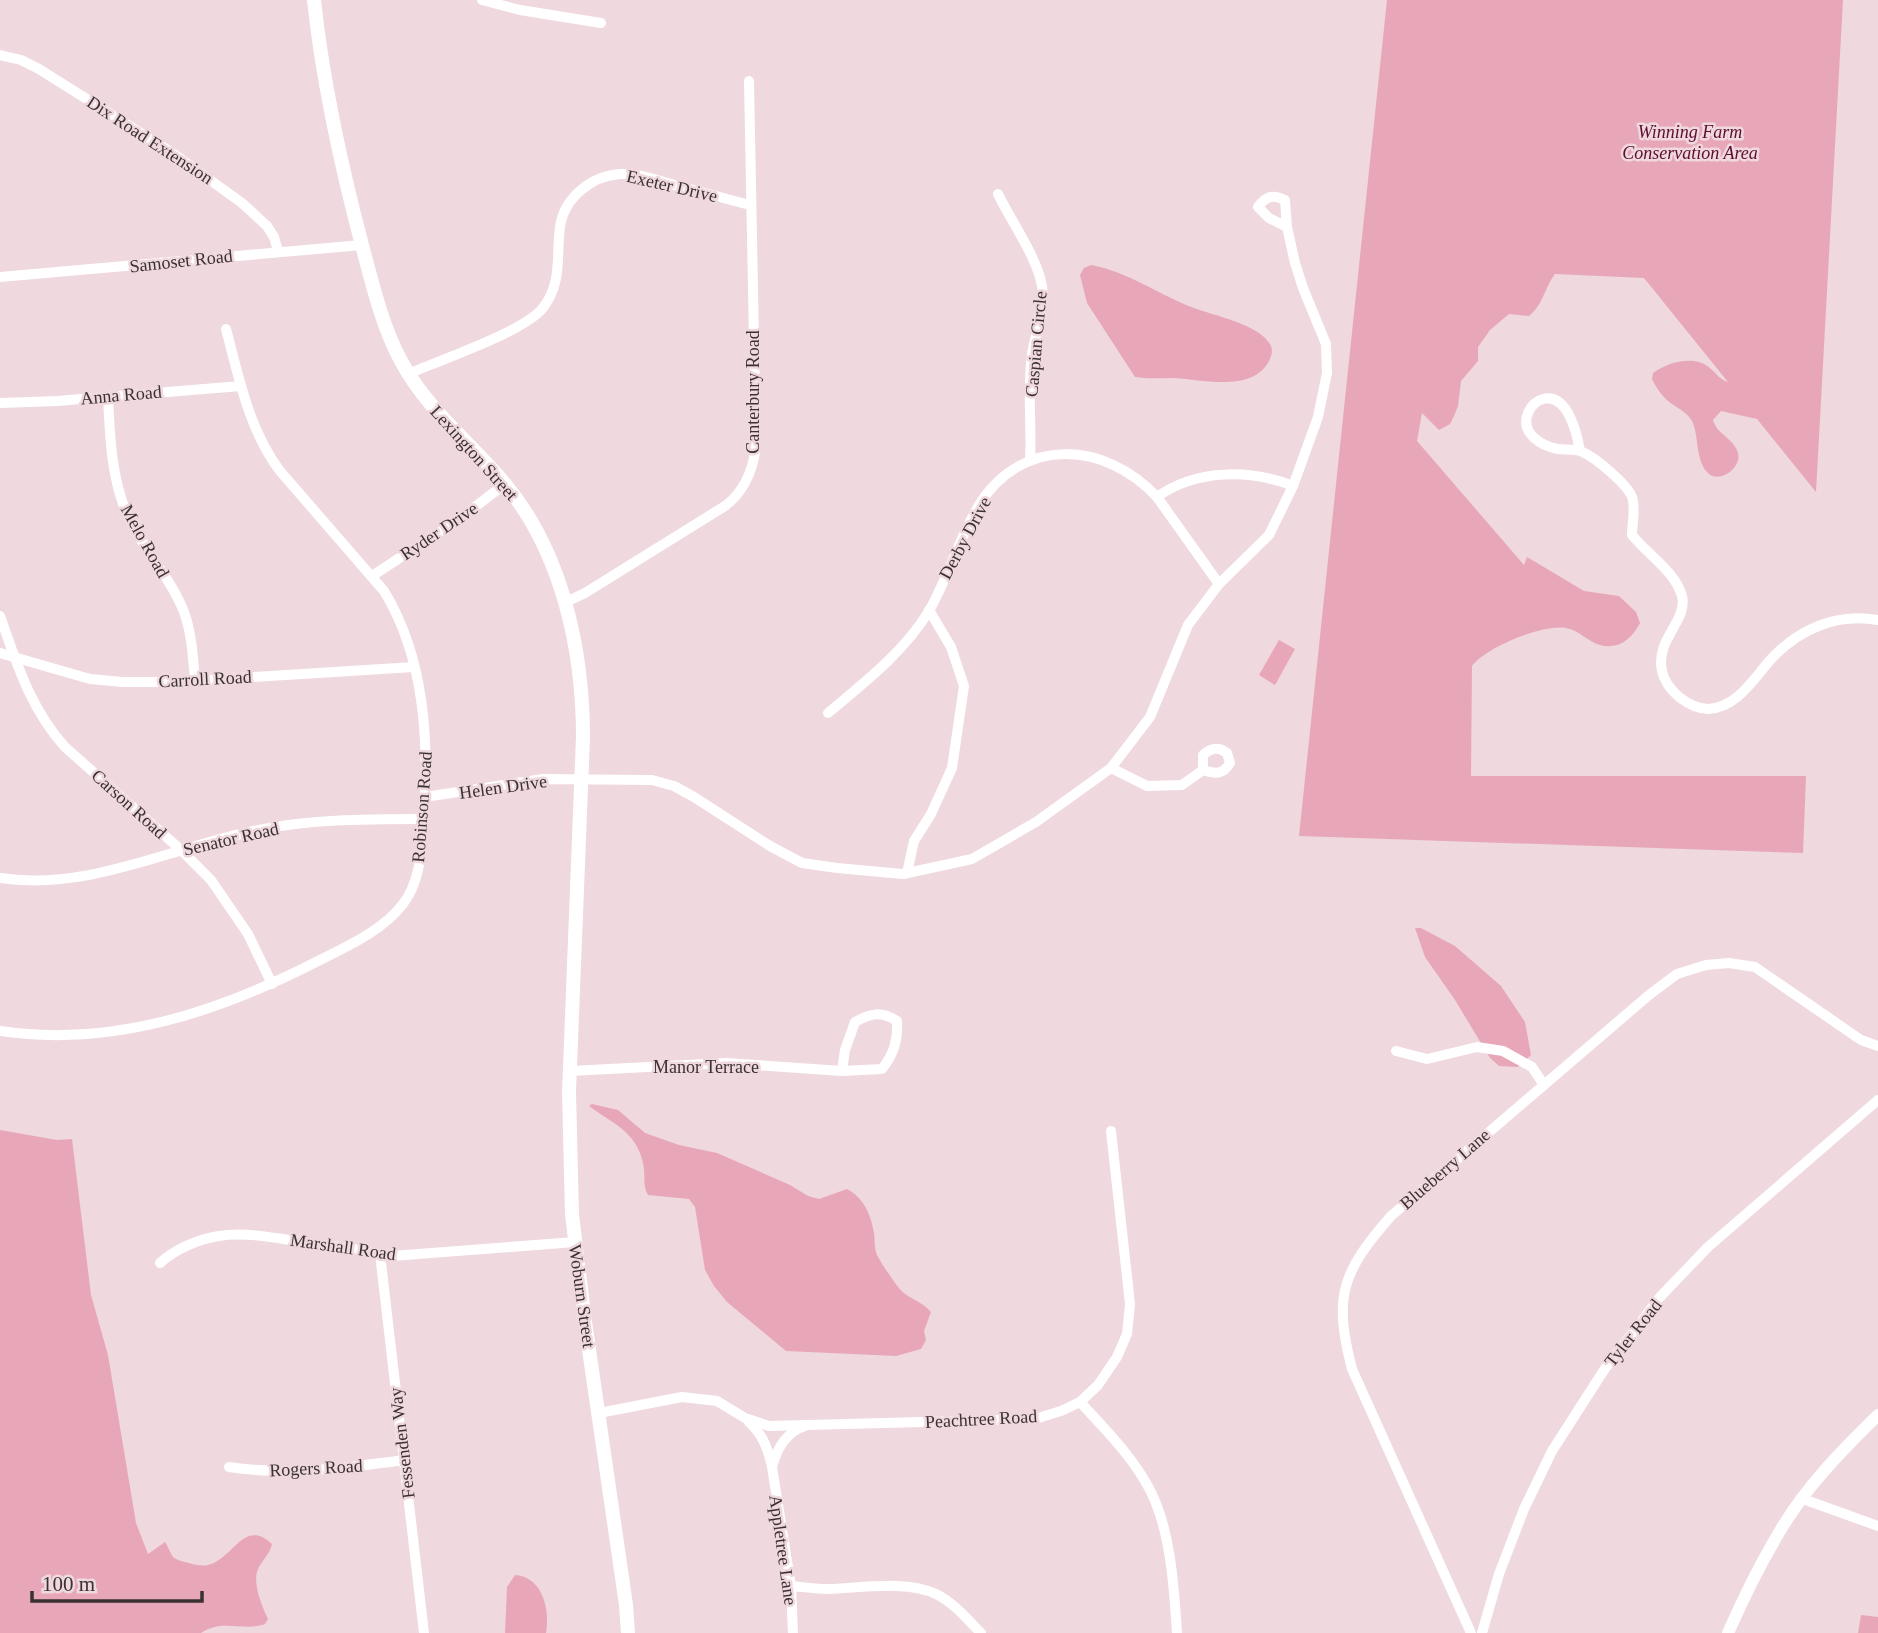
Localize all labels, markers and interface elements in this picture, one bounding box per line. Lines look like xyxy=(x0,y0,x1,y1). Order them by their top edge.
street label: Dix Road Extension xyxy=(83,92,217,188)
park label: Winning Farm Conservation Area xyxy=(1622,122,1758,163)
street label: Exeter Drive xyxy=(625,166,719,206)
street label: Samoset Road xyxy=(128,246,234,276)
street label: Caspian Circle xyxy=(1021,290,1051,398)
street label: Canterbury Road xyxy=(743,330,763,454)
street label: Anna Road xyxy=(80,381,162,409)
street label: Lexington Street xyxy=(426,402,522,504)
street label: Derby Drive xyxy=(935,493,995,583)
street label: Ryder Drive xyxy=(397,498,481,564)
street label: Melo Road xyxy=(117,501,173,581)
street label: Carroll Road xyxy=(158,667,252,691)
street label: Robinson Road xyxy=(408,751,436,863)
street label: Carson Road xyxy=(88,765,170,843)
street label: Helen Drive xyxy=(458,771,548,803)
street label: Senator Road xyxy=(181,818,281,860)
street label: Manor Terrace xyxy=(653,1057,759,1077)
street label: Blueberry Lane xyxy=(1396,1125,1494,1213)
street label: Marshall Road xyxy=(289,1230,397,1264)
street label: Woburn Street xyxy=(565,1243,599,1349)
street label: Tyler Road xyxy=(1600,1295,1666,1371)
street label: Fessenden Way xyxy=(385,1386,419,1500)
street label: Peachtree Road xyxy=(924,1406,1038,1432)
street label: Rogers Road xyxy=(269,1456,363,1480)
street label: Appletree Lane xyxy=(765,1493,801,1607)
scale bar xyxy=(32,1560,201,1604)
text: 100 m xyxy=(42,1572,95,1596)

